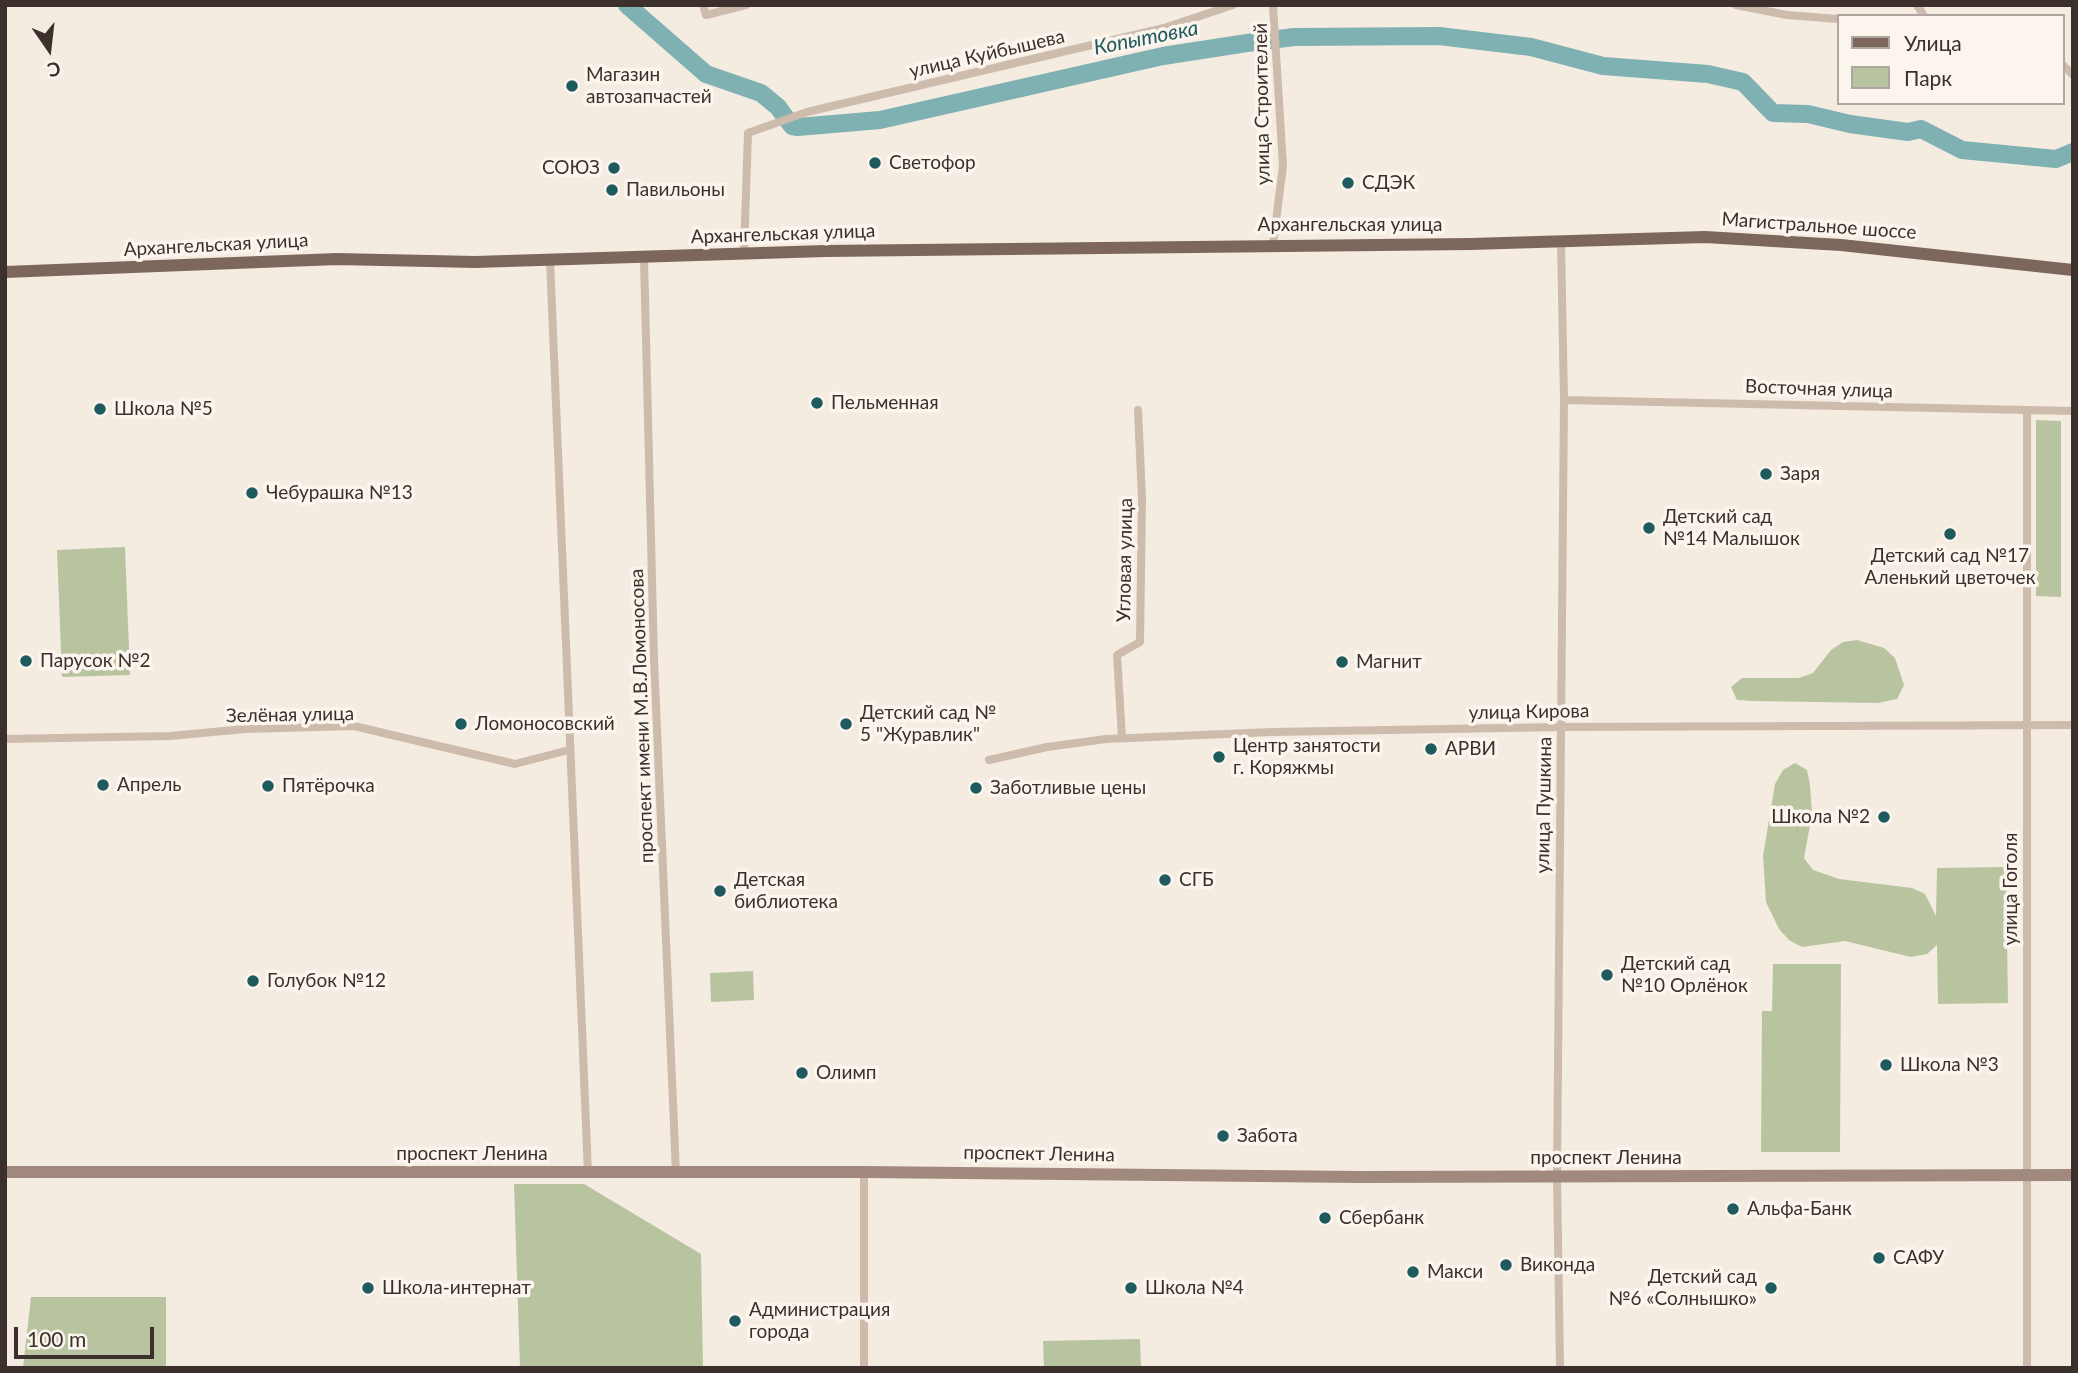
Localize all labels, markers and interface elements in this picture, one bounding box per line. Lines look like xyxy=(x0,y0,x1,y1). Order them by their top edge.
north arrow xyxy=(14,14,84,84)
legend xyxy=(1836,14,2064,105)
water label: Копытовка xyxy=(1092,16,1200,60)
street label: улица Строителей xyxy=(1249,23,1275,185)
street label: улица Куйбышева xyxy=(907,25,1067,83)
text: Улица xyxy=(1904,30,1962,55)
text: С xyxy=(45,57,63,83)
place label: Магазин автозапчастей xyxy=(586,64,712,108)
text: Парк xyxy=(1904,65,1952,90)
marker: Магазин автозапчастей xyxy=(564,78,580,94)
place label: Светофор xyxy=(889,152,976,174)
marker: Светофор xyxy=(867,155,883,171)
place label: СОЮЗ xyxy=(542,157,600,179)
marker: СОЮЗ xyxy=(606,160,622,176)
place label: СДЭК xyxy=(1362,172,1415,194)
marker: СДЭК xyxy=(1340,175,1356,191)
place label: Павильоны xyxy=(626,179,725,201)
marker: Павильоны xyxy=(604,182,620,198)
street label: Магистральное шоссе xyxy=(1721,208,1917,244)
street label: Архангельская улица xyxy=(1258,214,1442,236)
street label: Архангельская улица xyxy=(690,219,876,249)
street label: Архангельская улица xyxy=(123,229,309,261)
street label: Восточная улица xyxy=(1745,375,1893,403)
place label: Пельменная xyxy=(831,392,939,414)
marker: Пельменная xyxy=(809,395,825,411)
place label: Школа №5 xyxy=(114,398,213,420)
marker: Школа №5 xyxy=(92,401,108,417)
place label: Заря xyxy=(1780,463,1820,485)
marker: Заря xyxy=(1758,466,1774,482)
place label: Чебурашка №13 xyxy=(266,482,413,504)
marker: Чебурашка №13 xyxy=(244,485,260,501)
street label: Угловая улица xyxy=(1113,498,1137,622)
place label: Детский сад №14 Малышок xyxy=(1663,506,1800,550)
marker: Детский сад №14 Малышок xyxy=(1641,520,1657,536)
marker: Детский сад №17 Аленький цветочек xyxy=(1942,526,1958,542)
place label: Детский сад №17 Аленький цветочек xyxy=(1865,545,2035,589)
street label: проспект имени М.В.Ломоносова xyxy=(625,568,659,864)
place label: Парусок №2 xyxy=(40,650,150,672)
place label: Магнит xyxy=(1356,651,1422,673)
marker: Парусок №2 xyxy=(18,653,34,669)
marker: Магнит xyxy=(1334,654,1350,670)
street label: улица Кирова xyxy=(1469,700,1589,724)
street label: Зелёная улица xyxy=(226,702,354,728)
place label: Детский сад № 5 "Журавлик" xyxy=(860,702,996,746)
place label: Ломоносовский xyxy=(475,713,615,735)
marker: Ломоносовский xyxy=(453,716,469,732)
marker: Детский сад № 5 "Журавлик" xyxy=(838,716,854,732)
place label: Центр занятости г. Коряжмы xyxy=(1233,735,1381,779)
street label: улица Пушкина xyxy=(1531,736,1557,874)
place label: АРВИ xyxy=(1445,738,1496,760)
marker: АРВИ xyxy=(1423,741,1439,757)
marker: Центр занятости г. Коряжмы xyxy=(1211,749,1227,765)
place label: Апрель xyxy=(117,774,181,796)
place label: Пятёрочка xyxy=(282,775,375,797)
marker: Апрель xyxy=(95,777,111,793)
place label: Заботливые цены xyxy=(990,777,1146,799)
marker: Пятёрочка xyxy=(260,778,276,794)
marker: Заботливые цены xyxy=(968,780,984,796)
place label: Школа №2 xyxy=(1771,806,1870,828)
marker: Школа №2 xyxy=(1876,809,1892,825)
street label: улица Гоголя xyxy=(2000,833,2022,945)
place label: Детская библиотека xyxy=(734,869,838,913)
place label: СГБ xyxy=(1179,869,1214,891)
marker: СГБ xyxy=(1157,872,1173,888)
marker: Детская библиотека xyxy=(712,883,728,899)
place label: Детский сад №10 Орлёнок xyxy=(1621,953,1748,997)
marker: Детский сад №10 Орлёнок xyxy=(1599,967,1615,983)
place label: Голубок №12 xyxy=(267,970,386,992)
marker: Голубок №12 xyxy=(245,973,261,989)
place label: Школа №3 xyxy=(1900,1054,1999,1076)
marker: Школа №3 xyxy=(1878,1057,1894,1073)
place label: Олимп xyxy=(816,1062,877,1084)
marker: Олимп xyxy=(794,1065,810,1081)
place label: Забота xyxy=(1237,1125,1298,1147)
marker: Забота xyxy=(1215,1128,1231,1144)
street label: проспект Ленина xyxy=(963,1141,1115,1167)
street label: проспект Ленина xyxy=(396,1143,548,1165)
street label: проспект Ленина xyxy=(1530,1147,1682,1169)
place label: Альфа-Банк xyxy=(1747,1198,1852,1220)
marker: Альфа-Банк xyxy=(1725,1201,1741,1217)
place label: Сбербанк xyxy=(1339,1207,1424,1229)
marker: Сбербанк xyxy=(1317,1210,1333,1226)
place label: САФУ xyxy=(1893,1247,1944,1269)
marker: САФУ xyxy=(1871,1250,1887,1266)
place label: Виконда xyxy=(1520,1254,1595,1276)
marker: Виконда xyxy=(1498,1257,1514,1273)
place label: Макси xyxy=(1427,1261,1483,1283)
marker: Макси xyxy=(1405,1264,1421,1280)
place label: Детский сад №6 «Солнышко» xyxy=(1608,1266,1757,1310)
place label: Школа-интернат xyxy=(382,1277,531,1299)
place label: Школа №4 xyxy=(1145,1277,1244,1299)
marker: Школа-интернат xyxy=(360,1280,376,1296)
marker: Школа №4 xyxy=(1123,1280,1139,1296)
marker: Детский сад №6 «Солнышко» xyxy=(1763,1280,1779,1296)
place label: Администрация города xyxy=(749,1299,890,1343)
marker: Администрация города xyxy=(727,1313,743,1329)
scale bar xyxy=(18,1314,158,1358)
text: 100 m xyxy=(27,1326,86,1351)

